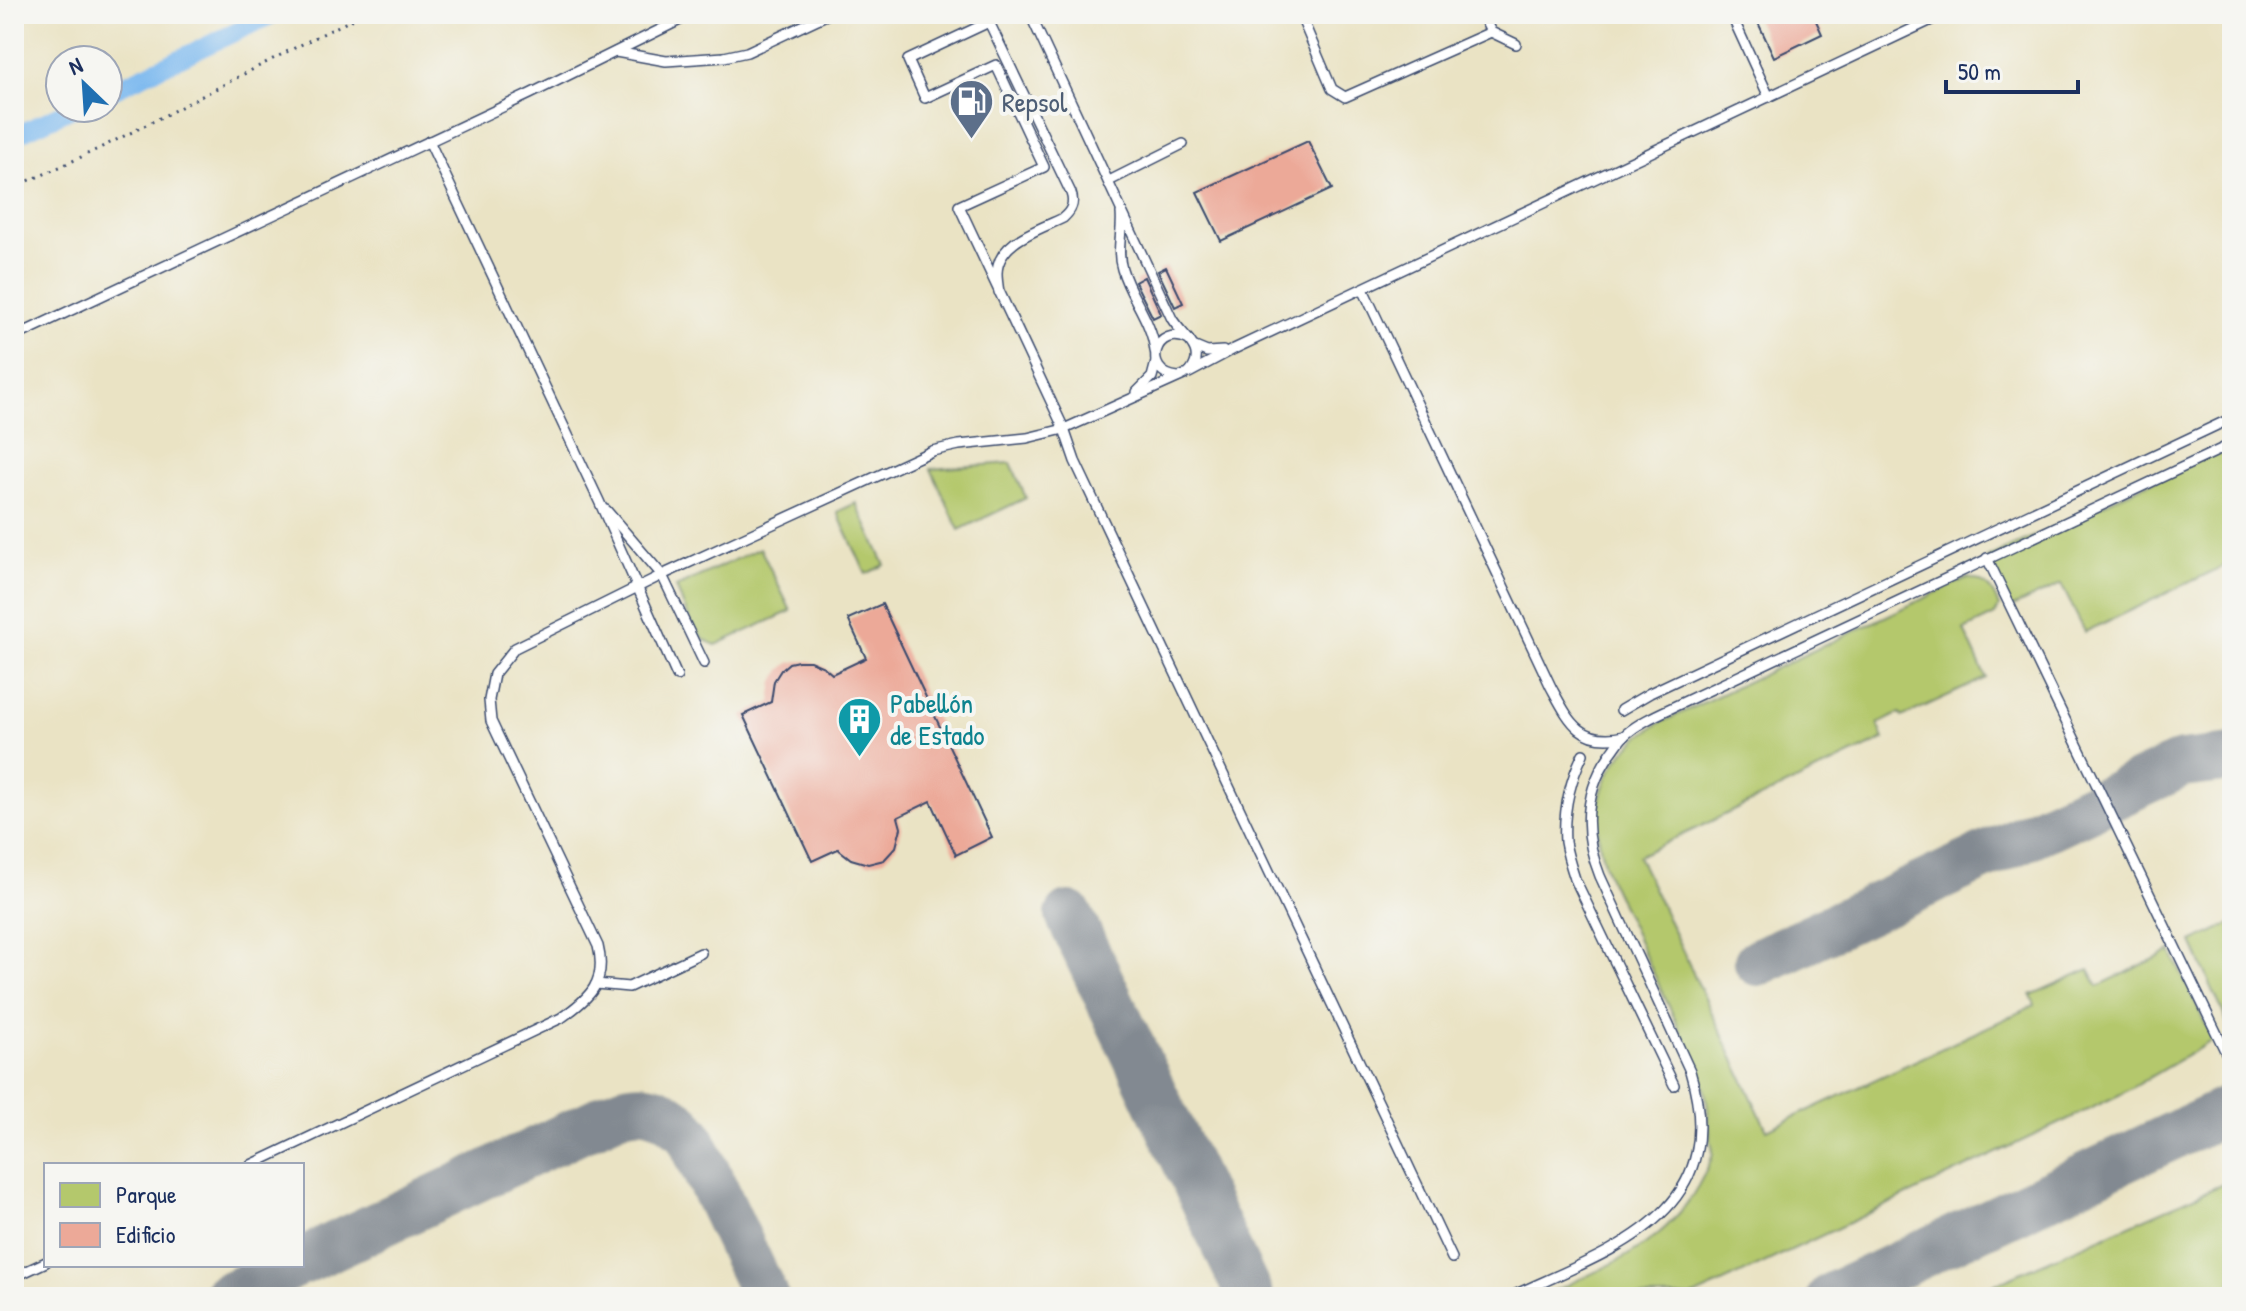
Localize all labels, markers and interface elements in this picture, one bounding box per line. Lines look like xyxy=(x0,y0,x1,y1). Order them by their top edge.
north arrow xyxy=(44,44,124,124)
scale bar xyxy=(1946,44,2078,94)
text: N xyxy=(64,50,87,82)
text: 50 m xyxy=(1958,55,2001,87)
fuel station icon: Repsol xyxy=(947,78,995,141)
place label: Repsol xyxy=(1002,83,1068,121)
place label: Pabellón de Estado xyxy=(890,684,984,754)
building icon: Pabellón de Estado xyxy=(835,695,883,758)
legend xyxy=(44,1163,304,1267)
text: Parque xyxy=(116,1178,177,1210)
text: Edificio xyxy=(116,1218,176,1250)

